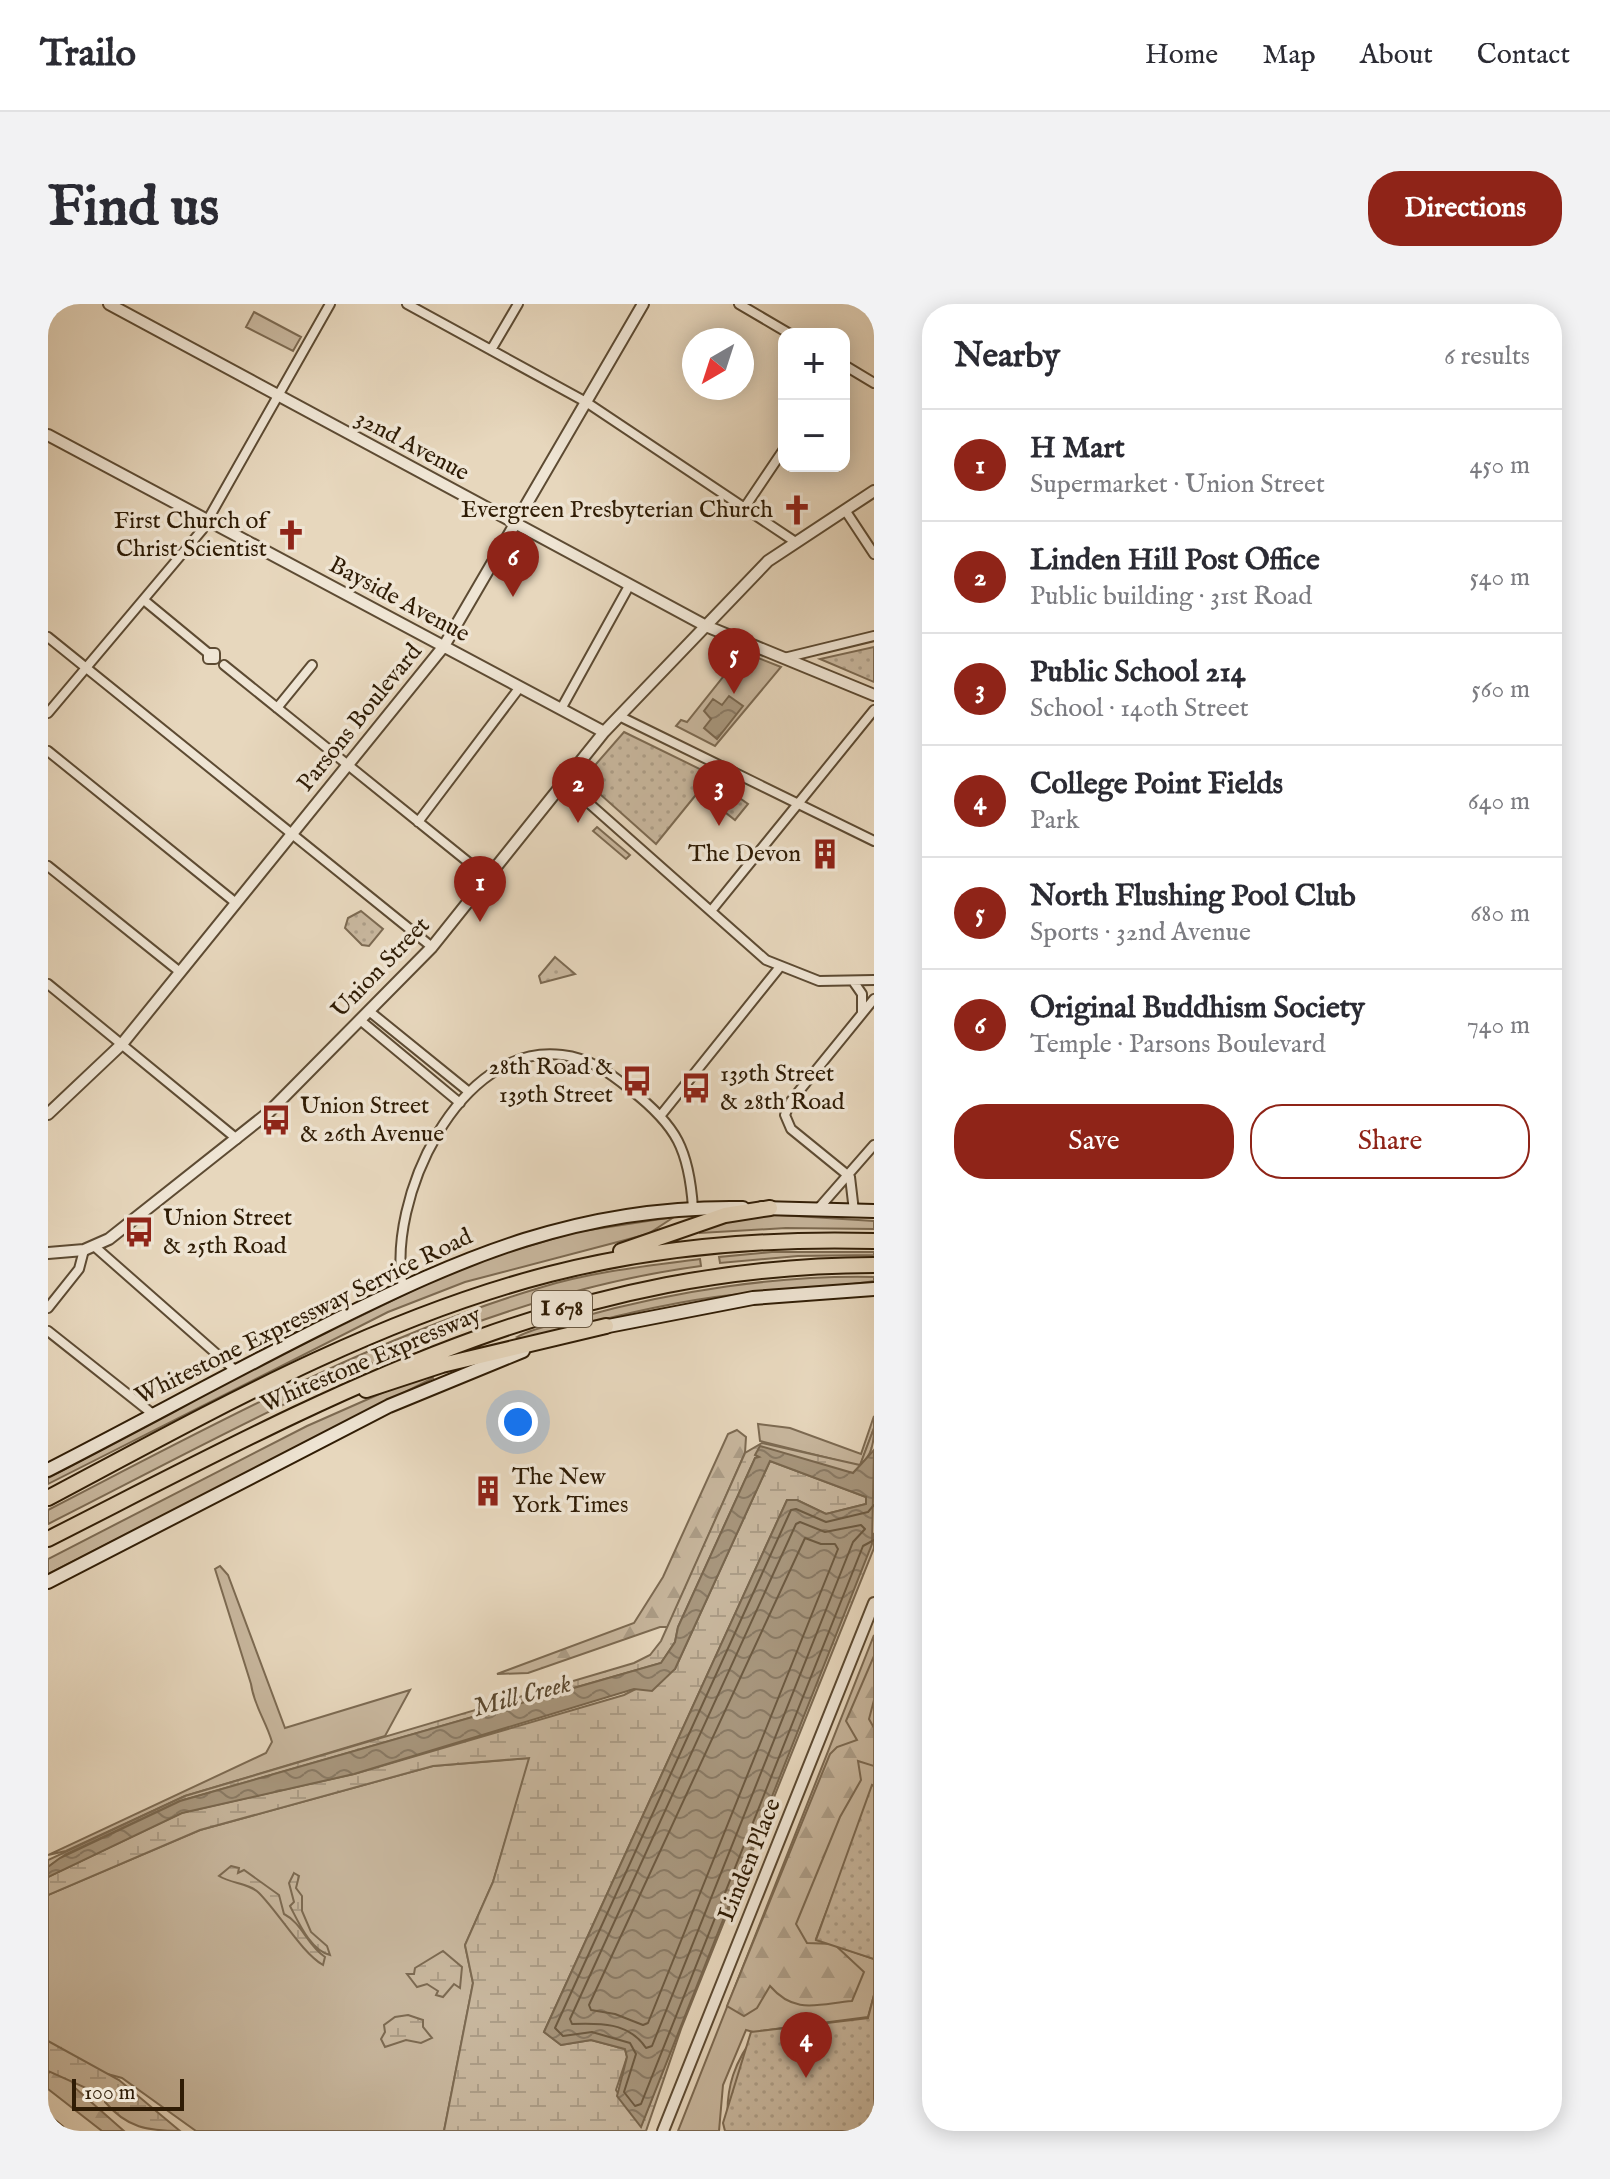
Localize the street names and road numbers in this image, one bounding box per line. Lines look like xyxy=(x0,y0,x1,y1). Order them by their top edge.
street label: 32nd Avenue xyxy=(350,403,474,489)
street label: Bayside Avenue xyxy=(323,550,475,650)
street label: Parsons Boulevard xyxy=(291,637,429,798)
street label: Union Street xyxy=(325,911,437,1025)
street label: Whitestone Expressway Service Road xyxy=(131,1223,477,1411)
road number: I 678 xyxy=(532,1291,592,1327)
street label: Whitestone Expressway xyxy=(257,1301,485,1419)
street label: Linden Place xyxy=(711,1794,789,1926)

